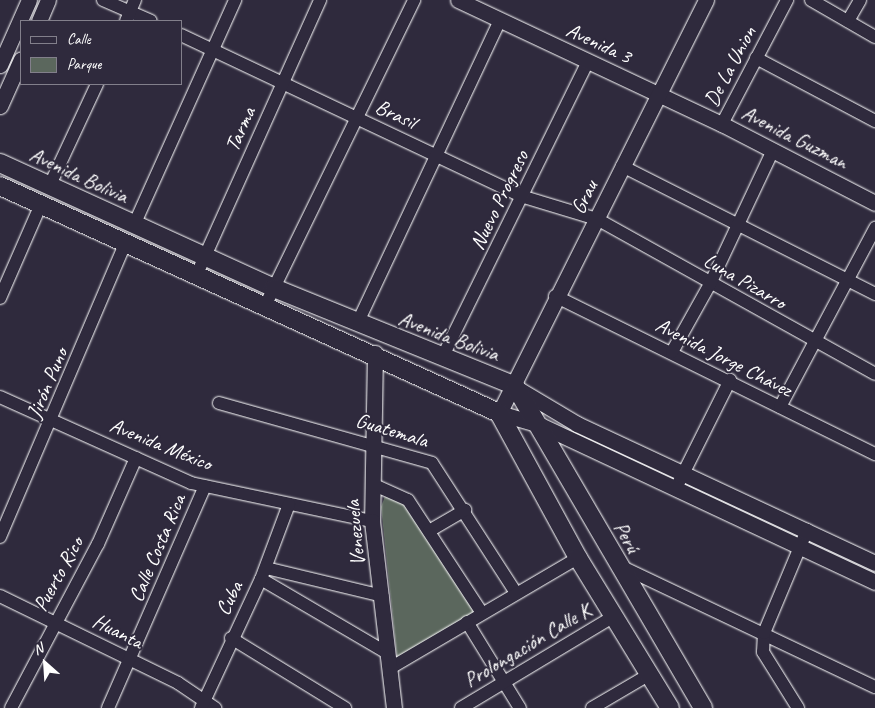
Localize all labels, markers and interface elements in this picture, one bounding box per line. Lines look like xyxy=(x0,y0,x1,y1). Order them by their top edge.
street label: Avenida 3 xyxy=(562,17,636,69)
legend xyxy=(20,20,182,85)
street label: De La Union xyxy=(698,21,762,111)
text: Calle xyxy=(67,30,91,49)
text: Parque xyxy=(67,55,101,74)
street label: Brasil xyxy=(372,94,420,134)
street label: Avenida Guzman xyxy=(738,100,852,174)
street label: Tarma xyxy=(219,103,261,155)
street label: Avenida Bolivia xyxy=(26,141,132,209)
street label: Nuevo Progreso xyxy=(464,146,534,254)
street label: Grau xyxy=(565,176,603,218)
street label: Luna Pizarro xyxy=(700,248,790,314)
street label: Avenida Bolivia xyxy=(395,305,503,367)
street label: Avenida Jorge Chávez xyxy=(652,312,796,402)
street label: Jirón Puno xyxy=(21,344,73,422)
street label: Guatemala xyxy=(353,407,431,453)
street label: Avenida México xyxy=(106,412,216,476)
street label: Calle Costa Rica xyxy=(123,491,191,605)
street label: Venezuela xyxy=(340,499,370,567)
street label: Perú xyxy=(608,517,646,557)
street label: Puerto Rico xyxy=(27,533,89,615)
street label: Cuba xyxy=(210,577,248,619)
street label: Prolongación Calle K xyxy=(459,597,595,693)
street label: Huanta xyxy=(89,608,147,654)
north arrow xyxy=(20,638,70,688)
text: N xyxy=(31,640,46,659)

